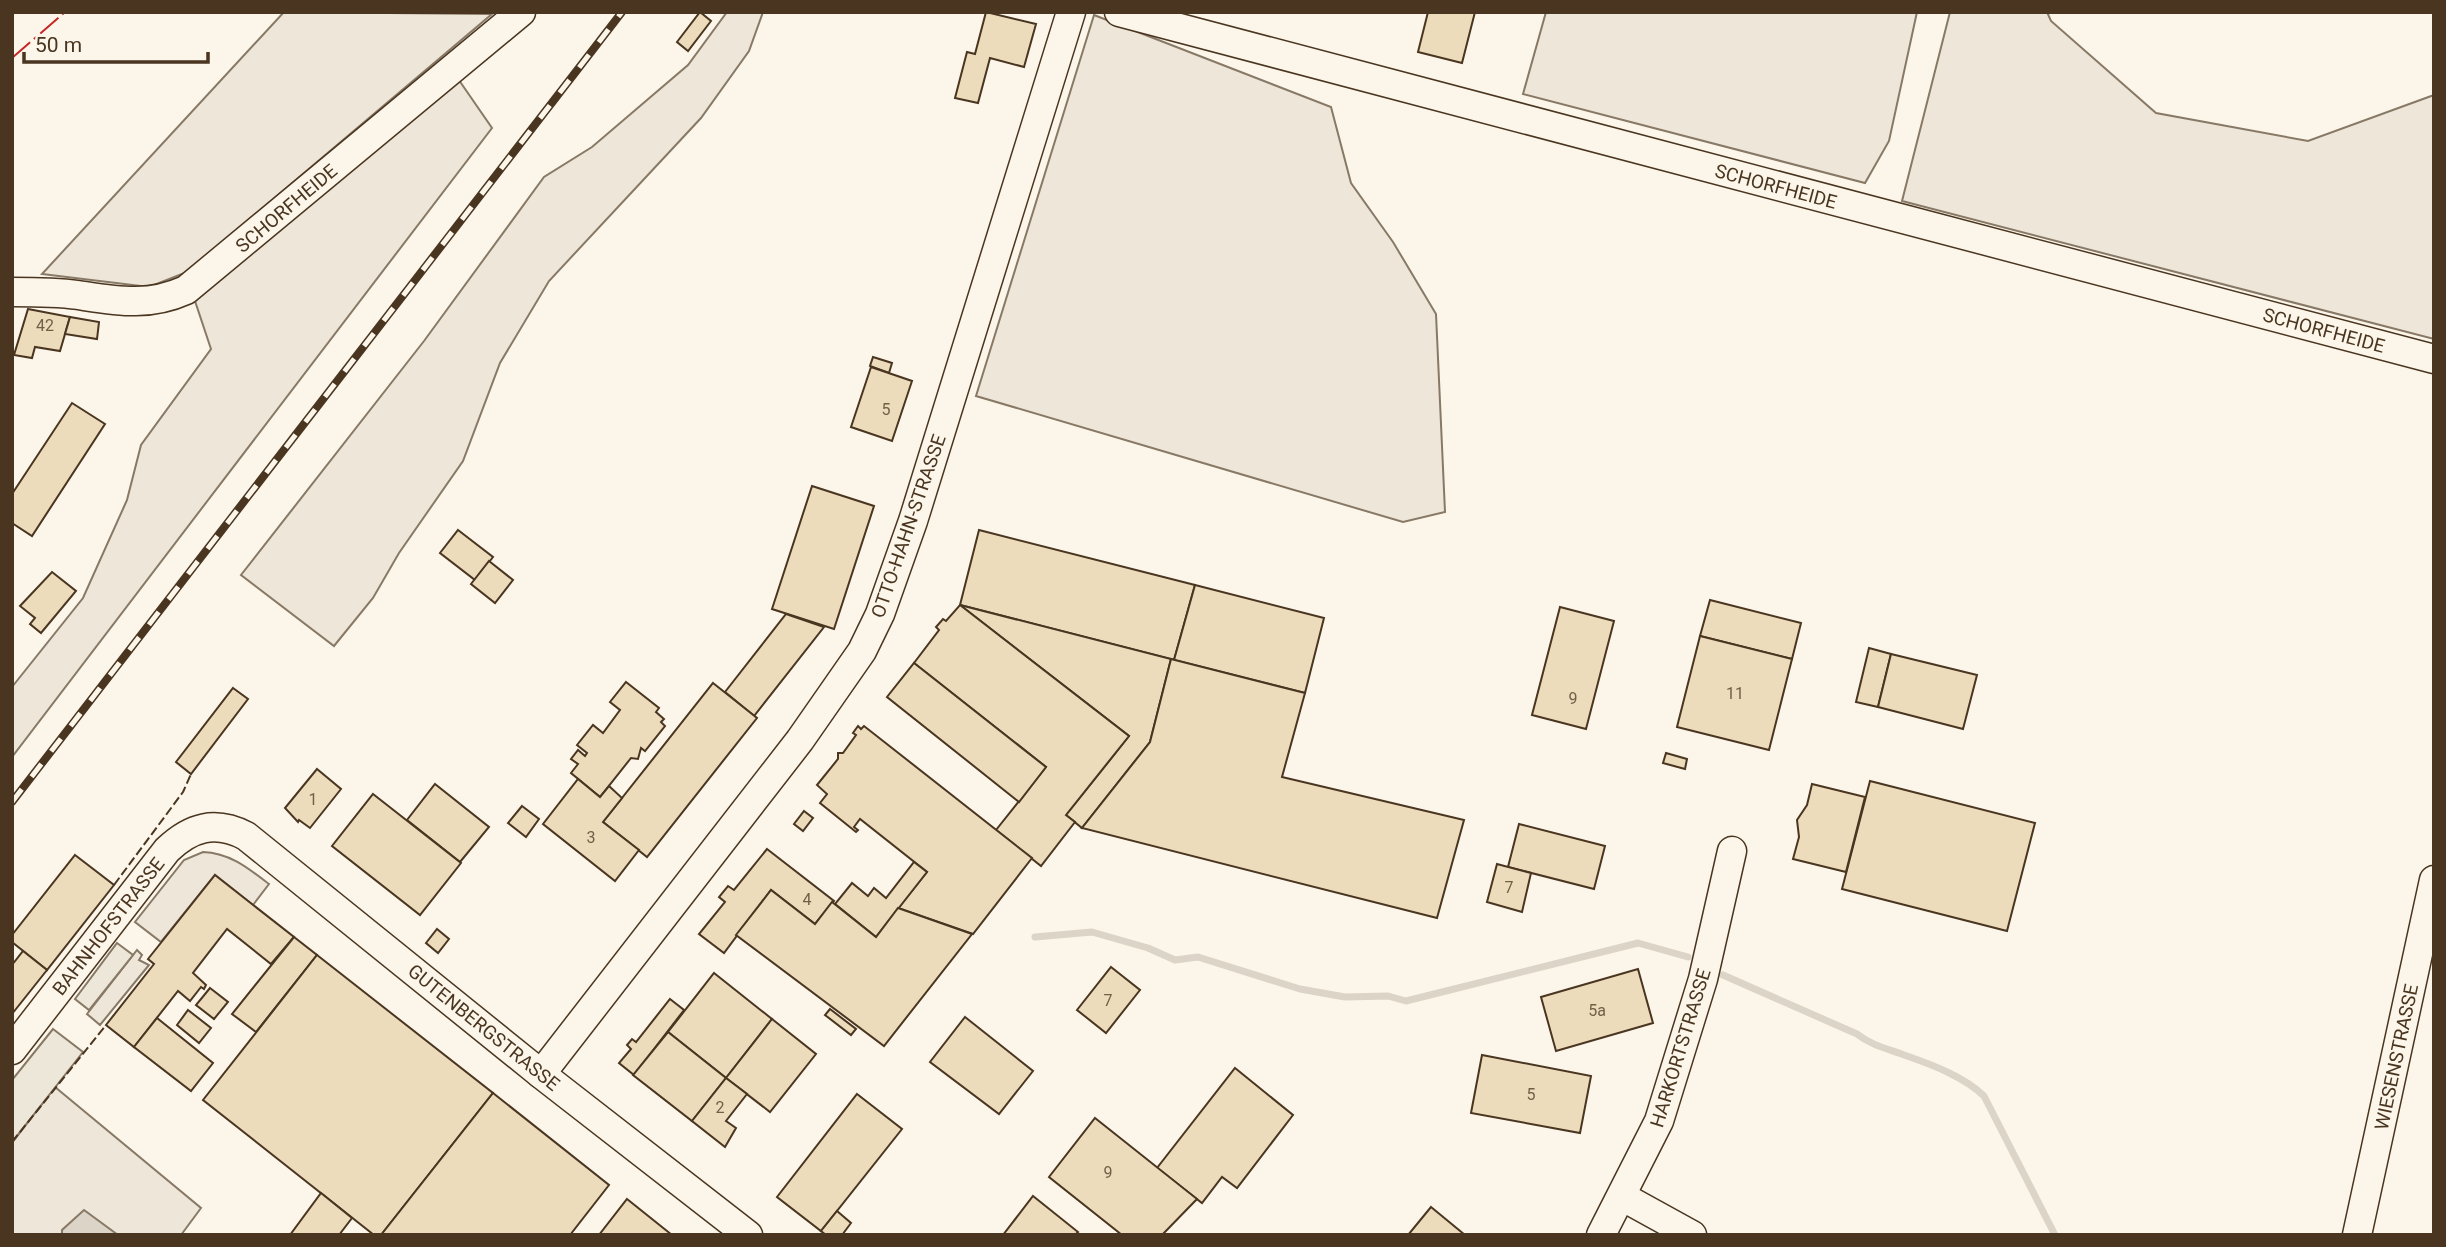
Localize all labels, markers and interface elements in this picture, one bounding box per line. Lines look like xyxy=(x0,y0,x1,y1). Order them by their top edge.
scale bar xyxy=(24,21,208,65)
text: 50 m xyxy=(35,33,82,57)
street label: SCHORFHEIDE xyxy=(231,159,342,257)
street label: SCHORFHEIDE xyxy=(1712,159,1840,214)
street label: SCHORFHEIDE xyxy=(2260,303,2388,358)
house number: 42 xyxy=(36,316,54,335)
house number: 5 xyxy=(882,400,891,419)
street label: OTTO-HAHN-STRASSE xyxy=(866,431,951,621)
house number: 11 xyxy=(1726,684,1744,703)
house number: 9 xyxy=(1569,689,1578,708)
house number: 1 xyxy=(309,790,318,809)
house number: 3 xyxy=(587,828,596,847)
street label: BAHNHOFSTRASSE xyxy=(47,853,169,1000)
house number: 7 xyxy=(1505,878,1514,897)
house number: 4 xyxy=(803,890,812,909)
street label: GUTENBERGSTRASSE xyxy=(403,959,564,1096)
street label: HARKORTSTRASSE xyxy=(1645,966,1716,1130)
street label: WIESENSTRASSE xyxy=(2370,982,2423,1132)
house number: 7 xyxy=(1104,991,1113,1010)
house number: 5a xyxy=(1588,1001,1606,1020)
house number: 5 xyxy=(1527,1085,1536,1104)
house number: 2 xyxy=(716,1098,725,1117)
house number: 9 xyxy=(1104,1163,1113,1182)

